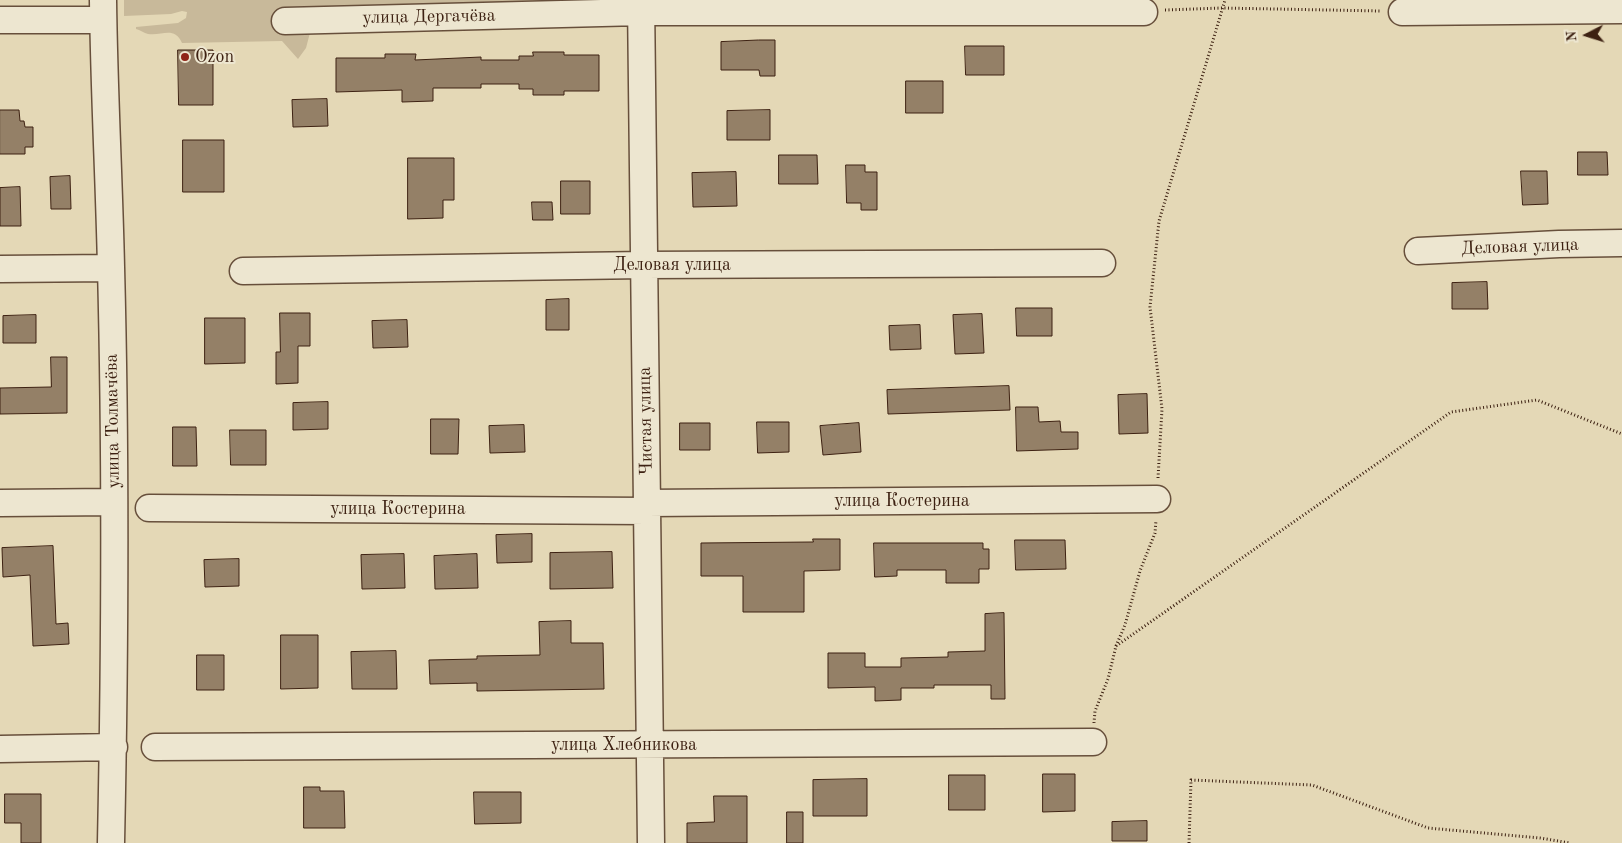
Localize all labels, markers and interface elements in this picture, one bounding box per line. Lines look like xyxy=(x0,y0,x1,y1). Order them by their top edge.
street label: улица Дергачёва xyxy=(362,5,496,29)
north arrow xyxy=(1562,10,1612,60)
text: N xyxy=(1565,30,1579,42)
place label: Ozon xyxy=(195,46,234,68)
marker: Ozon xyxy=(179,51,191,63)
street label: Деловая улица xyxy=(1461,234,1579,260)
street label: Деловая улица xyxy=(613,254,731,276)
street label: улица Толмачёва xyxy=(101,353,125,489)
street label: Чистая улица xyxy=(634,367,658,475)
street label: улица Костерина xyxy=(834,490,970,512)
street label: улица Костерина xyxy=(330,498,466,520)
street label: улица Хлебникова xyxy=(551,734,697,756)

